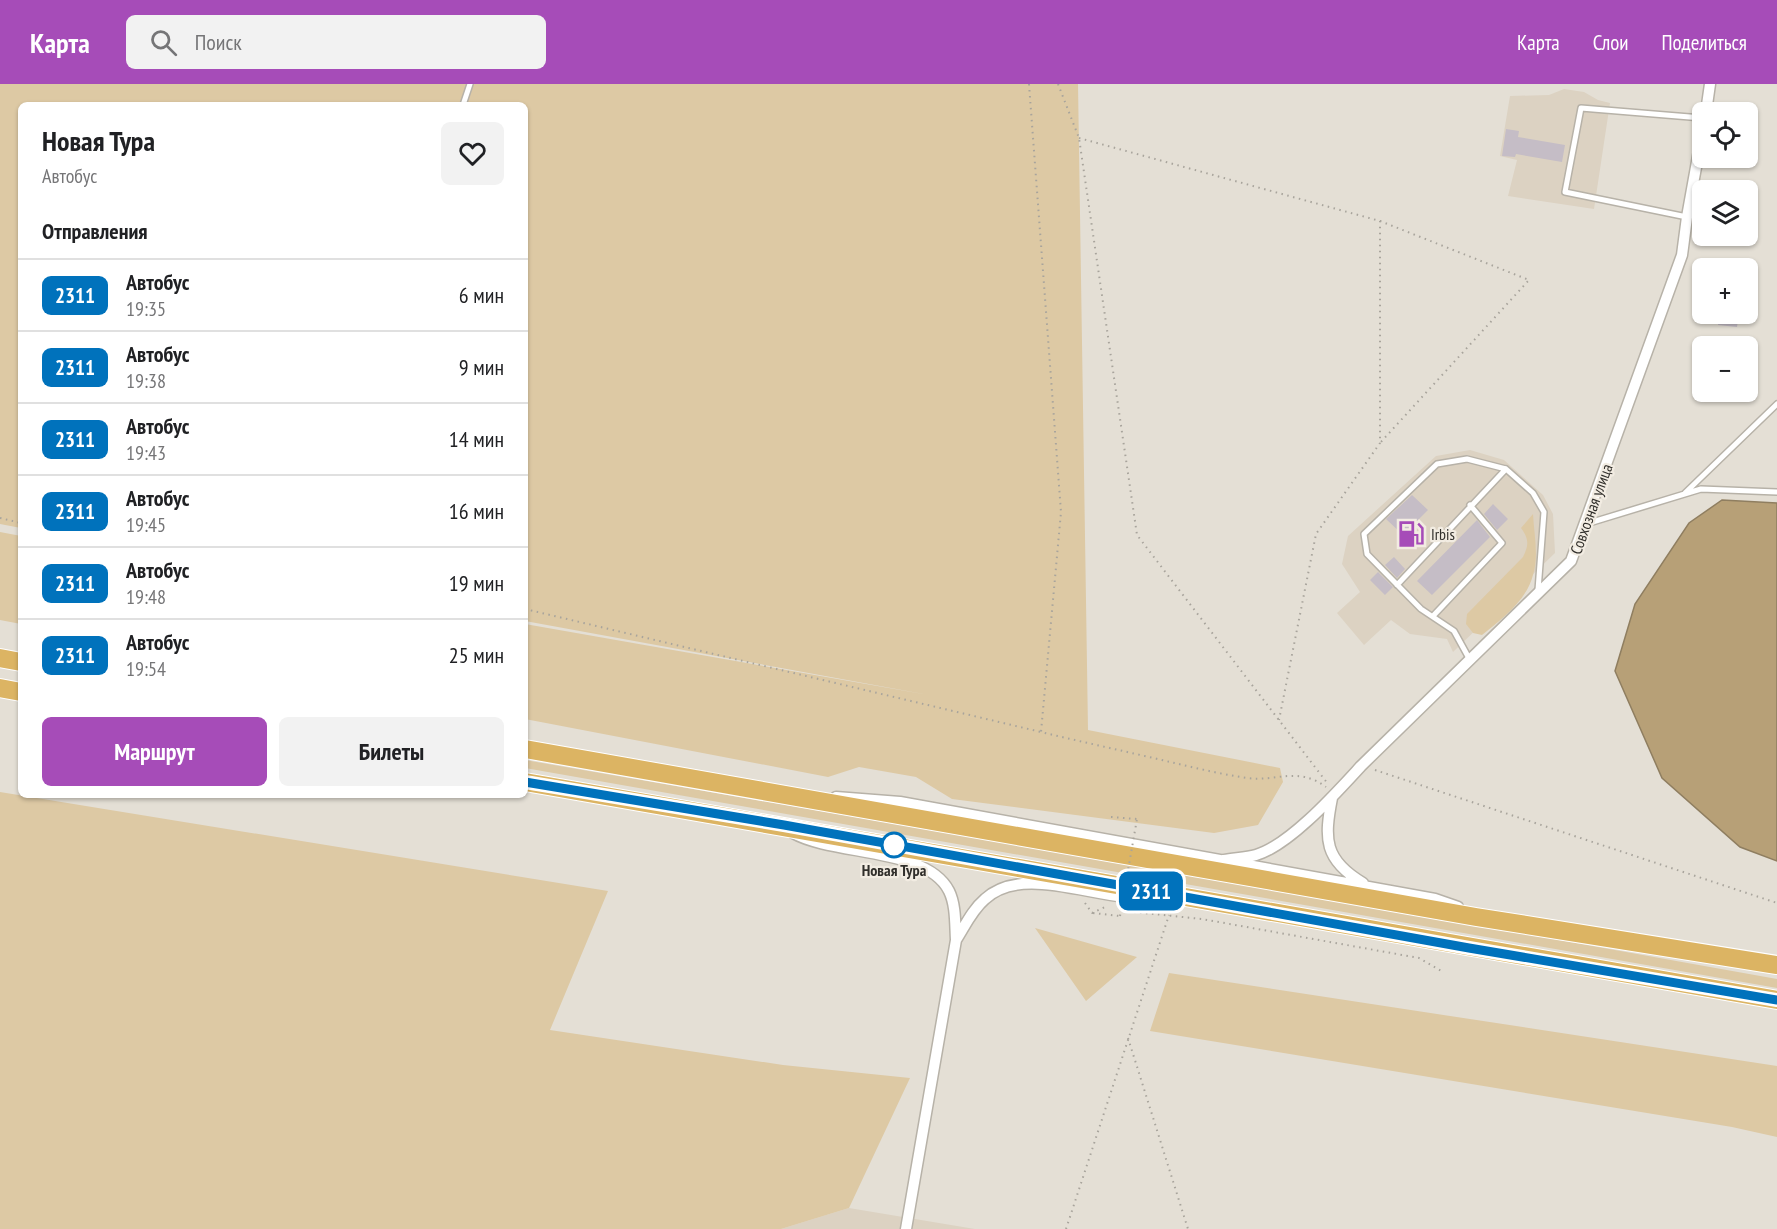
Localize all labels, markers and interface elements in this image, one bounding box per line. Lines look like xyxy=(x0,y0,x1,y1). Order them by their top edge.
search box xyxy=(126,15,546,69)
text: Карта xyxy=(30,24,90,61)
icon: search xyxy=(147,26,180,59)
text: Поиск xyxy=(195,28,242,56)
text: Карта xyxy=(1517,29,1560,56)
text: Слои xyxy=(1593,29,1628,56)
text: Поделиться xyxy=(1661,29,1747,56)
map controls xyxy=(1692,102,1758,402)
button: locate xyxy=(1692,102,1758,168)
text: Новая Тура xyxy=(42,122,155,159)
button: heart xyxy=(441,122,504,185)
text: Автобус xyxy=(42,163,97,189)
button: layers xyxy=(1692,180,1758,246)
text: Отправления xyxy=(42,217,148,245)
button: + xyxy=(1692,258,1758,324)
text: Автобус xyxy=(126,268,189,296)
text: 6 мин xyxy=(459,281,504,309)
text: 2311 xyxy=(55,282,95,309)
text: 19:35 xyxy=(126,296,166,322)
button: − xyxy=(1692,336,1758,402)
text: Автобус xyxy=(126,340,189,368)
text: 9 мин xyxy=(459,353,504,381)
text: 2311 xyxy=(55,354,95,381)
text: 19:38 xyxy=(126,368,166,394)
text: Автобус xyxy=(126,412,189,440)
text: 14 мин xyxy=(449,425,504,453)
text: 2311 xyxy=(55,426,95,453)
text: 19:43 xyxy=(126,440,166,466)
street label: Совхозная улица xyxy=(1565,461,1617,557)
text: Автобус xyxy=(126,484,189,512)
text: 16 мин xyxy=(449,497,504,525)
text: 2311 xyxy=(55,498,95,525)
text: 19:45 xyxy=(126,512,166,538)
fuel station icon: Irbis xyxy=(1396,519,1426,549)
place label: Irbis xyxy=(1431,524,1455,544)
text: Автобус xyxy=(126,556,189,584)
text: 19 мин xyxy=(449,569,504,597)
text: 2311 xyxy=(55,570,95,597)
text: 19:48 xyxy=(126,584,166,610)
text: Автобус xyxy=(126,628,189,656)
text: 25 мин xyxy=(449,641,504,669)
text: 2311 xyxy=(55,642,95,669)
text: 19:54 xyxy=(126,656,166,682)
button: Маршрут xyxy=(42,717,267,786)
button: Билеты xyxy=(279,717,504,786)
marker: Новая Тура xyxy=(881,832,907,858)
place label: Новая Тура xyxy=(862,860,927,880)
line badge: 2311 xyxy=(1109,872,1193,910)
text: 2311 xyxy=(1131,878,1171,905)

